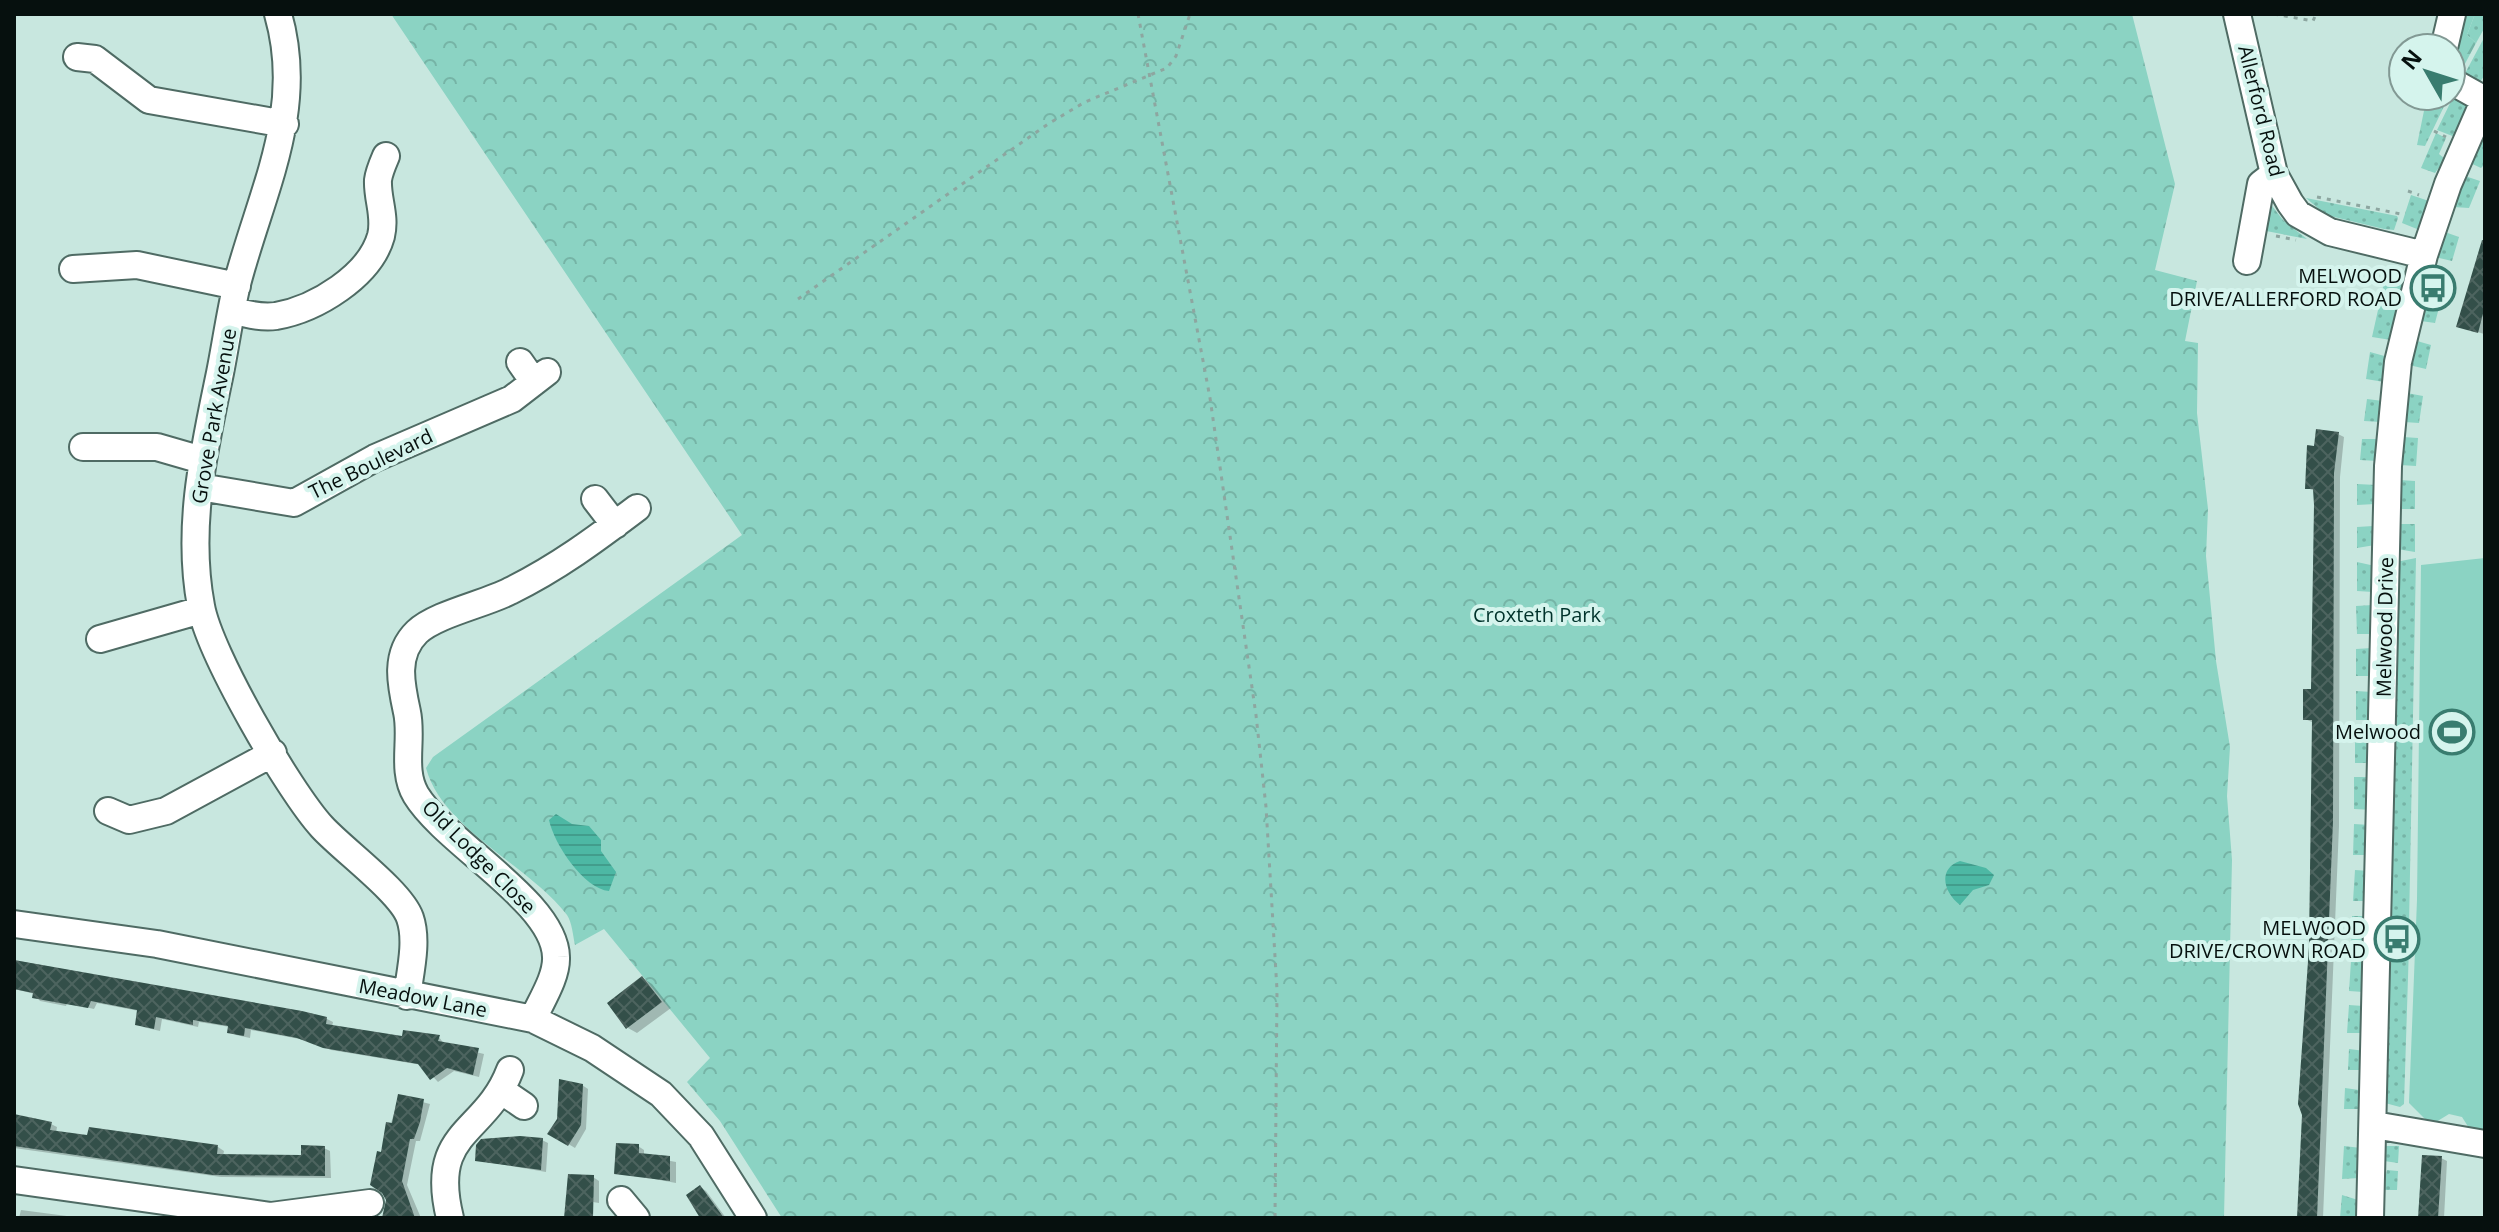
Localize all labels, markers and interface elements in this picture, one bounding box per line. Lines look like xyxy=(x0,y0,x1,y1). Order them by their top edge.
north arrow xyxy=(2387,32,2467,112)
street label: Allerford Road xyxy=(2232,42,2291,179)
text: N xyxy=(2393,42,2428,75)
place label: MELWOOD DRIVE/ALLERFORD ROAD xyxy=(2169,262,2402,312)
bus stop icon: MELWOOD DRIVE/ALLERFORD ROAD xyxy=(2409,264,2457,312)
street label: Grove Park Avenue xyxy=(185,326,242,506)
street label: The Boulevard xyxy=(304,422,437,505)
street label: Melwood Drive xyxy=(2370,557,2399,697)
park label: Croxteth Park xyxy=(1473,601,1602,628)
sports icon: Melwood xyxy=(2428,708,2476,756)
place label: Melwood xyxy=(2335,718,2421,745)
street label: Old Lodge Close xyxy=(417,794,542,919)
place label: MELWOOD DRIVE/CROWN ROAD xyxy=(2169,914,2366,964)
bus stop icon: MELWOOD DRIVE/CROWN ROAD xyxy=(2373,915,2421,963)
street label: Meadow Lane xyxy=(357,972,490,1023)

